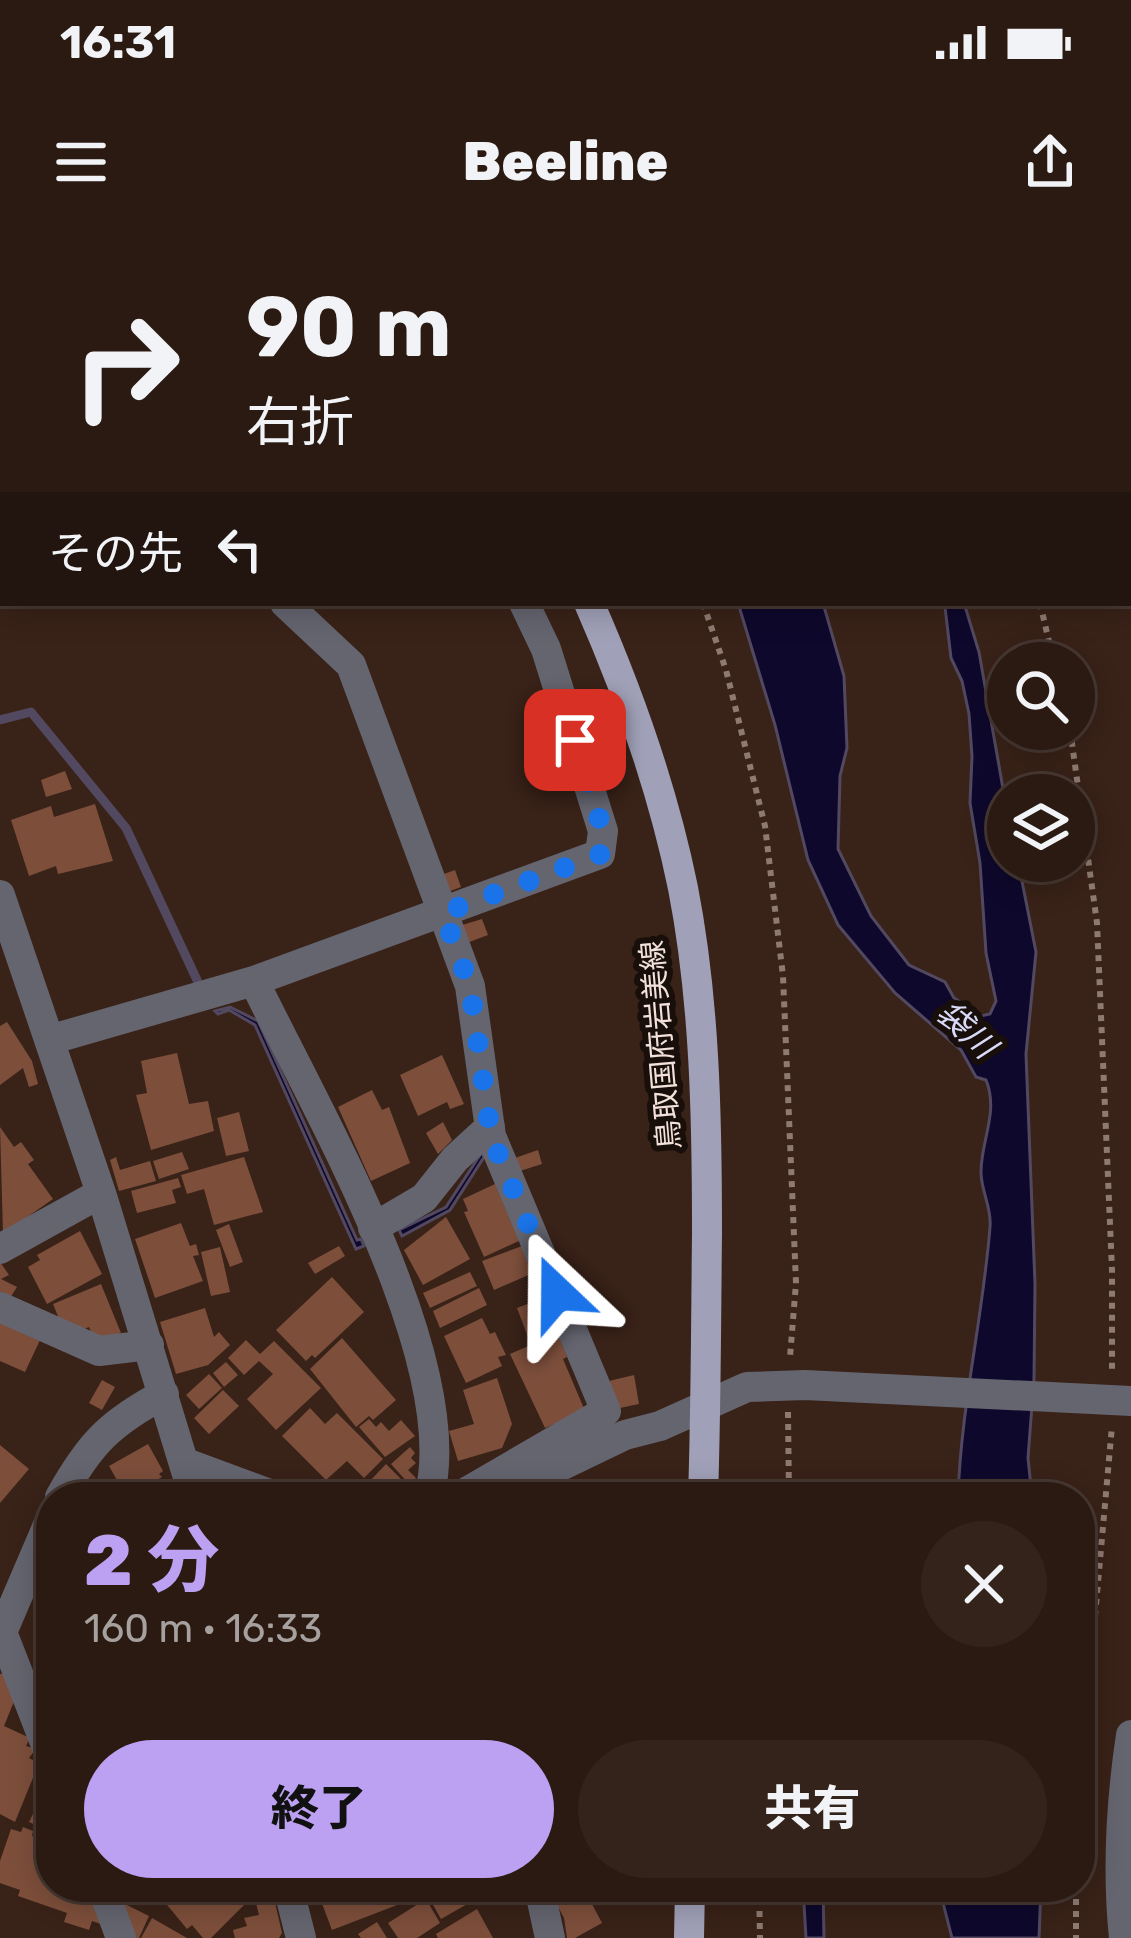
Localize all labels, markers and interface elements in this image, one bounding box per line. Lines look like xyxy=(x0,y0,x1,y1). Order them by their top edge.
text: 16:31 xyxy=(60,16,176,69)
icon: menu xyxy=(48,129,114,195)
icon: share xyxy=(1017,129,1083,195)
text: Beeline xyxy=(463,130,668,194)
text: 90 m xyxy=(246,277,452,377)
icon: right xyxy=(48,288,204,444)
text: 右折 xyxy=(246,391,354,455)
icon: left xyxy=(207,516,273,582)
text: その先 xyxy=(48,527,183,580)
map controls xyxy=(987,642,1095,882)
button: search xyxy=(987,642,1095,750)
pin xyxy=(524,689,626,791)
icon: arrive xyxy=(542,707,608,773)
button: layers xyxy=(987,774,1095,882)
street label: 鳥取国府岩美線 xyxy=(634,939,688,1151)
water label: 袋川 xyxy=(929,993,1006,1068)
position arrow xyxy=(494,1230,620,1356)
text: 2 分 xyxy=(84,1518,219,1603)
button: close xyxy=(921,1521,1047,1647)
text: 160 m · 16:33 xyxy=(84,1606,322,1652)
button: 終了 xyxy=(84,1740,554,1878)
button: 共有 xyxy=(578,1740,1047,1878)

